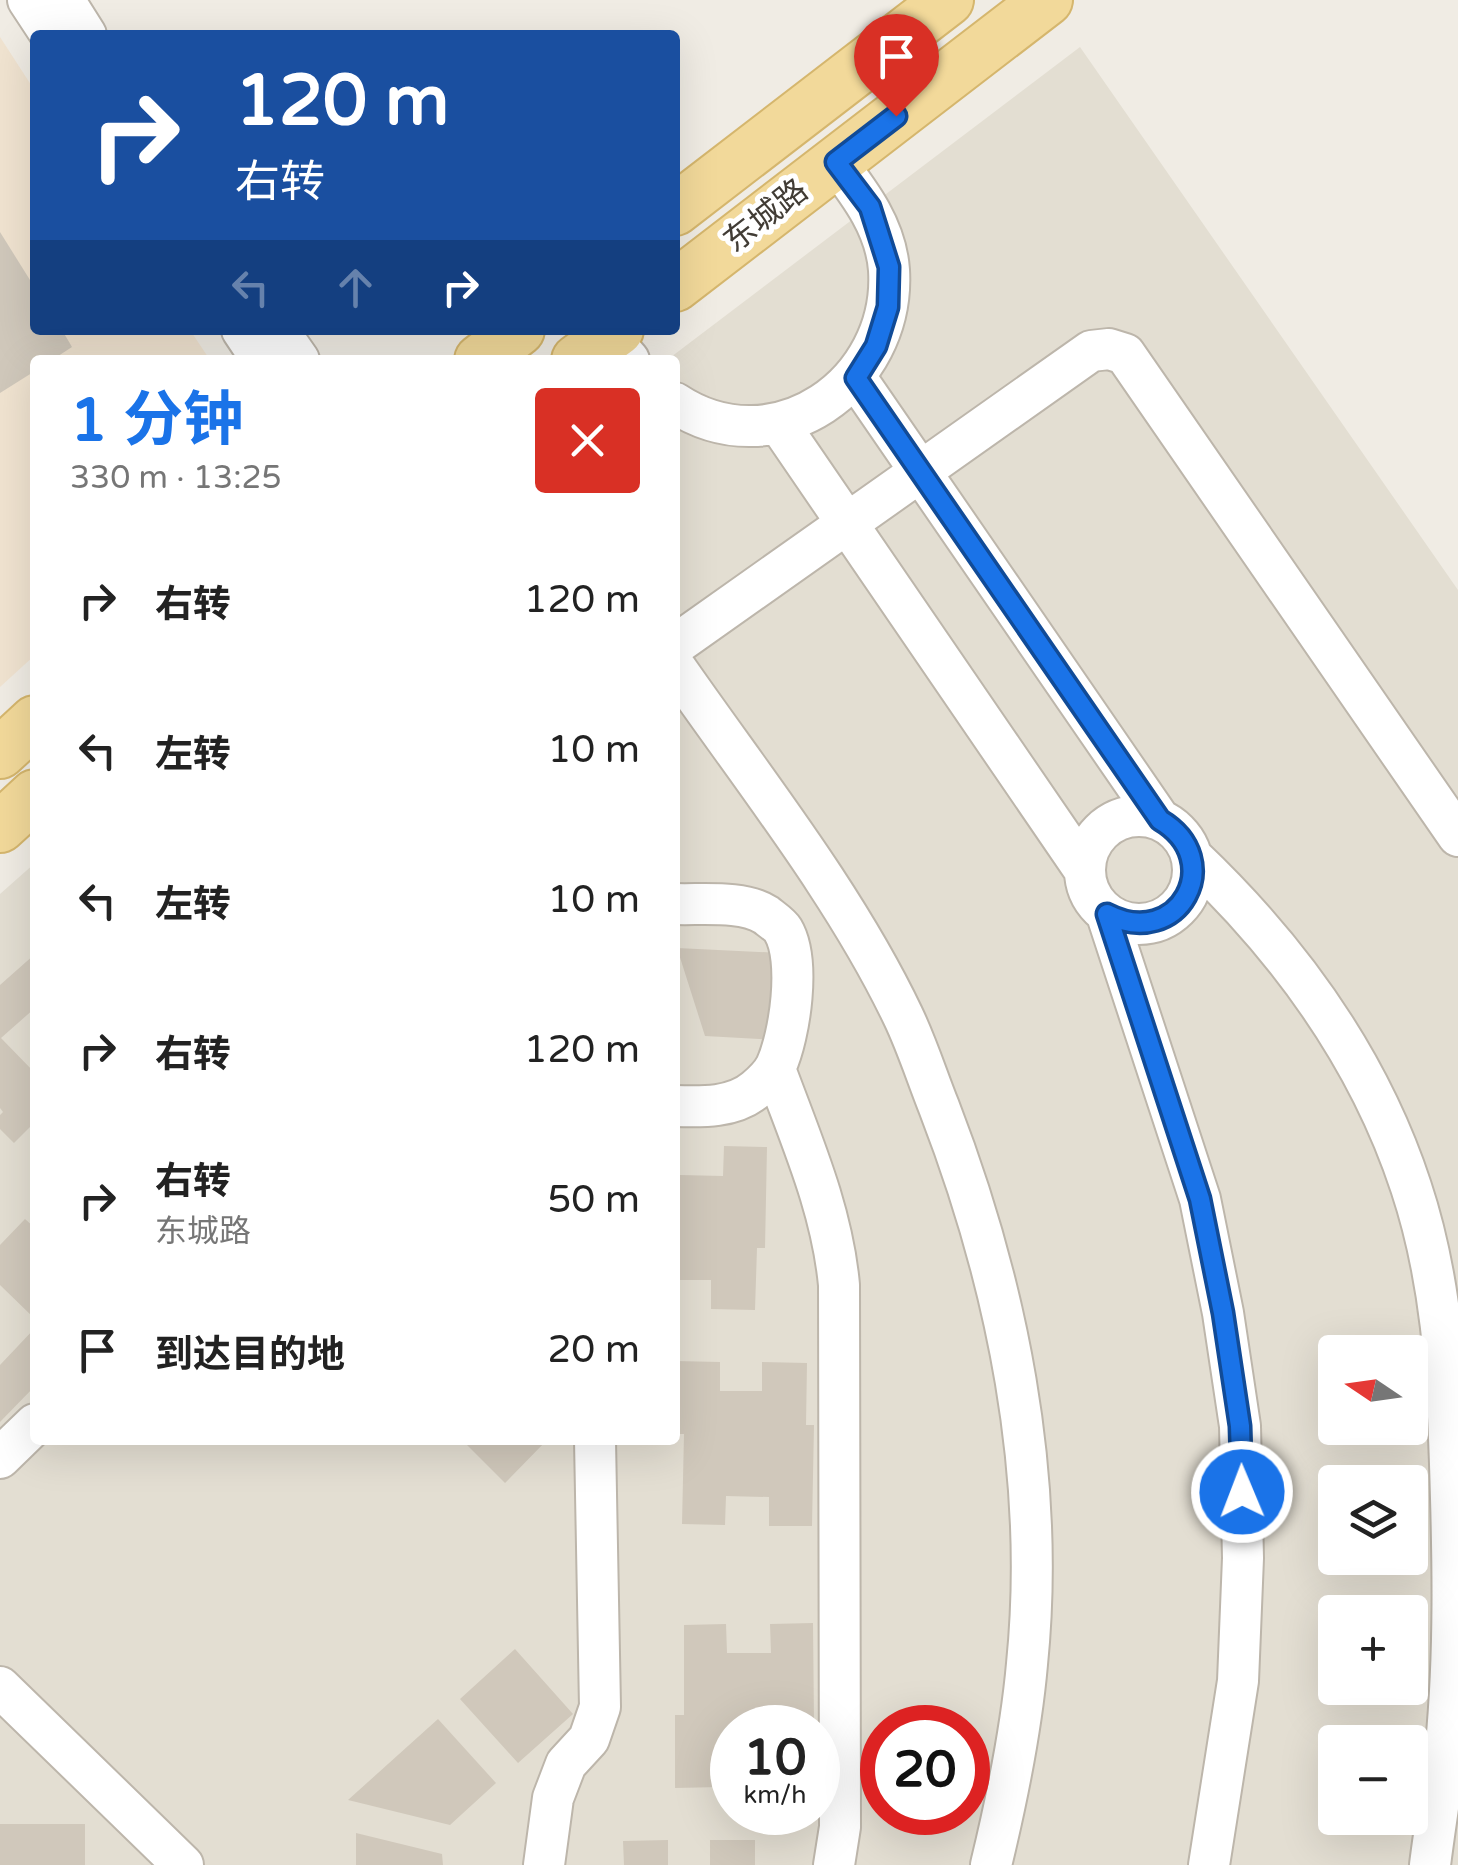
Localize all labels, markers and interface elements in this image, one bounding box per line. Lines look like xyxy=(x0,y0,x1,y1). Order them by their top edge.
pin xyxy=(854,14,939,117)
icon: arrive xyxy=(869,29,924,84)
text: 120 m xyxy=(235,60,449,144)
icon: right xyxy=(70,70,200,200)
text: 右转 xyxy=(235,156,325,210)
street label: 东城路 xyxy=(716,171,816,261)
icon: left xyxy=(223,260,278,315)
icon: ahead xyxy=(328,260,383,315)
icon: right xyxy=(433,260,488,315)
text: 1 分钟 xyxy=(70,385,243,457)
button: close xyxy=(535,388,640,493)
text: 330 m · 13:25 xyxy=(70,459,282,497)
icon: right xyxy=(70,573,125,628)
text: 120 m xyxy=(524,577,640,623)
text: 右转 xyxy=(155,582,231,628)
icon: left xyxy=(70,723,125,778)
text: 10 m xyxy=(548,727,640,773)
text: 左转 xyxy=(155,732,231,778)
icon: left xyxy=(70,873,125,928)
text: 10 m xyxy=(548,877,640,923)
text: 左转 xyxy=(155,882,231,928)
icon: right xyxy=(70,1023,125,1078)
text: 120 m xyxy=(524,1027,640,1073)
text: 右转 xyxy=(155,1032,231,1078)
text: 右转 xyxy=(155,1159,231,1205)
icon: right xyxy=(70,1173,125,1228)
text: 50 m xyxy=(548,1177,640,1223)
text: 东城路 xyxy=(155,1213,251,1251)
icon: arrive xyxy=(70,1323,125,1378)
text: 20 m xyxy=(548,1327,640,1373)
text: 到达目的地 xyxy=(155,1332,345,1378)
north arrow xyxy=(1318,1335,1428,1445)
map controls xyxy=(1318,1335,1428,1835)
position arrow xyxy=(1190,1440,1294,1544)
button: layers xyxy=(1318,1465,1428,1575)
button: + xyxy=(1318,1595,1428,1705)
speed limit sign: 20 xyxy=(860,1705,990,1835)
button: − xyxy=(1318,1725,1428,1835)
text: 10 xyxy=(744,1728,806,1788)
text: km/h xyxy=(744,1780,806,1810)

